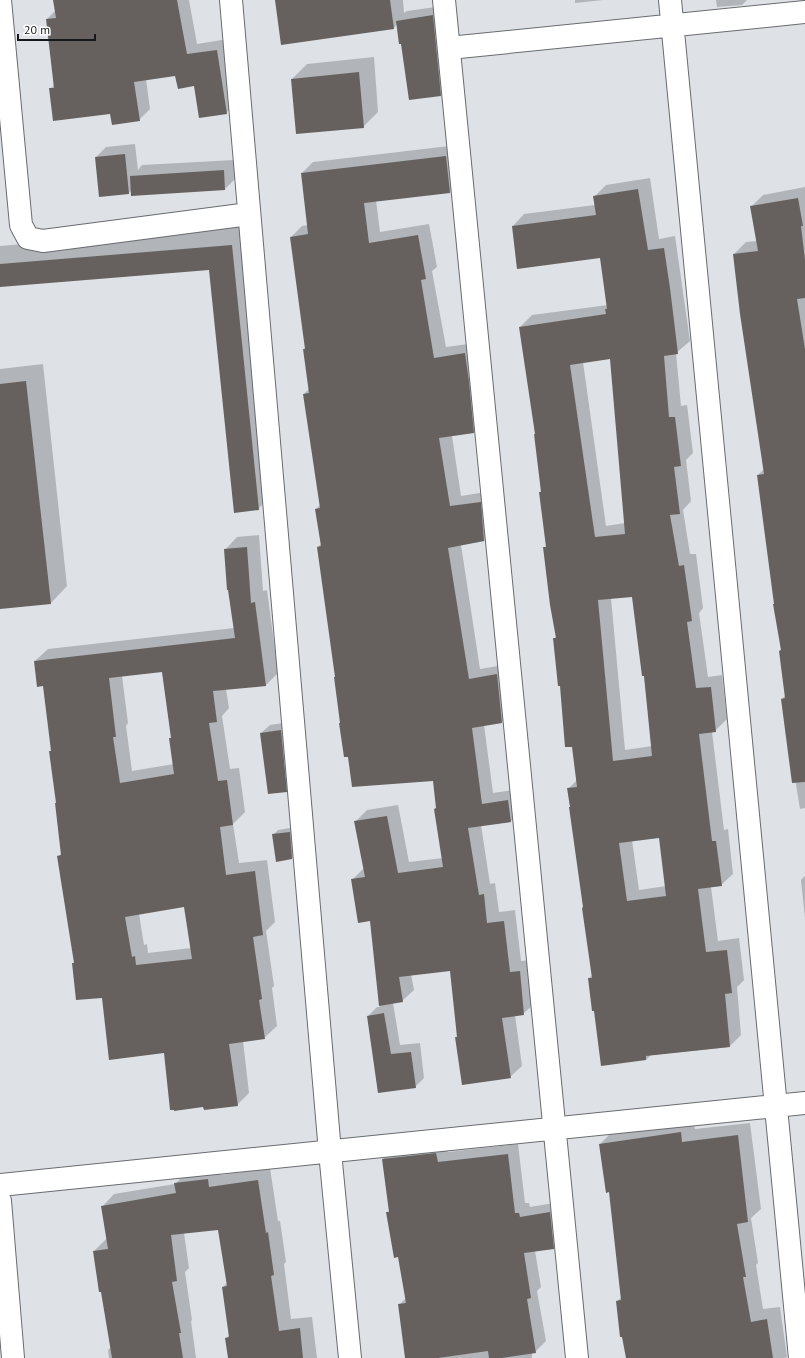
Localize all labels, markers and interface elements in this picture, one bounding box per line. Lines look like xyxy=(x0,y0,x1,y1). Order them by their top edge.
scale bar xyxy=(18,16,95,42)
text: 20 m xyxy=(24,22,50,37)

